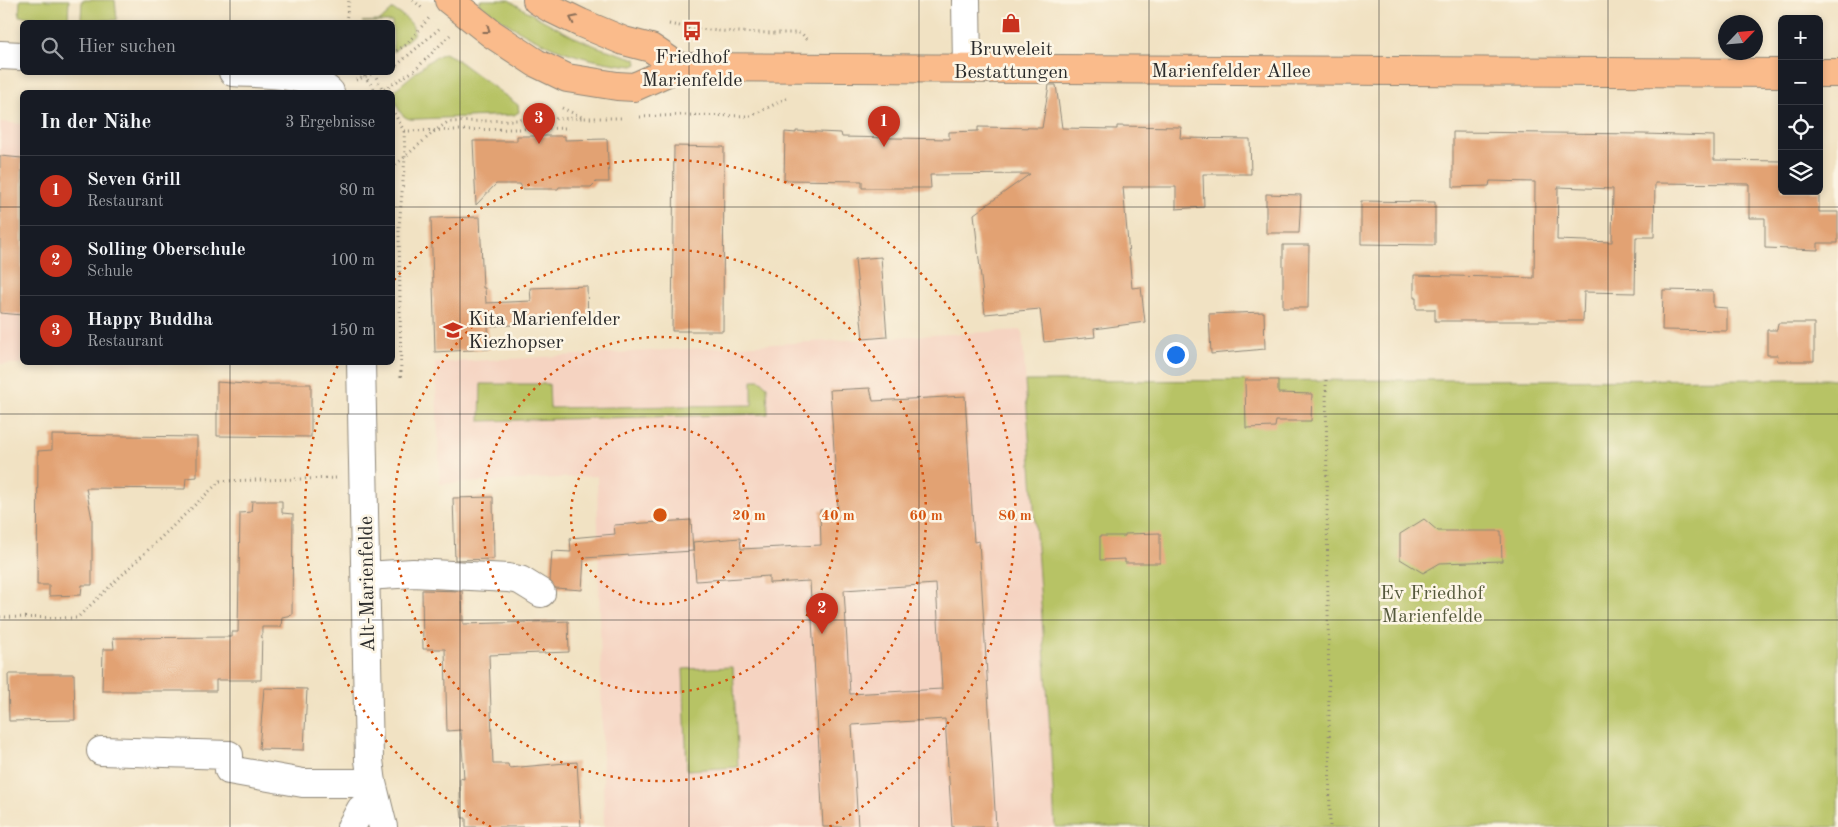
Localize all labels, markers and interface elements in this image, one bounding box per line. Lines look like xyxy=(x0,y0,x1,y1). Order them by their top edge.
shop icon: Bruweleit Bestattungen xyxy=(1000,12,1022,34)
north arrow xyxy=(1718,15,1763,60)
map controls xyxy=(1778,15,1823,195)
button: + xyxy=(1778,15,1823,60)
one-way arrow xyxy=(570,16,579,26)
search box xyxy=(20,20,395,75)
bus stop icon: Friedhof Marienfelde xyxy=(681,20,703,42)
one-way arrow xyxy=(481,25,490,33)
icon: search xyxy=(38,34,66,62)
text: Hier suchen xyxy=(78,38,176,57)
place label: Bruweleit Bestattungen xyxy=(954,40,1069,83)
place label: Friedhof Marienfelde xyxy=(641,48,743,91)
button: − xyxy=(1778,60,1823,105)
street label: Marienfelder Allee xyxy=(1151,62,1311,82)
pin: 3 xyxy=(523,103,555,144)
button: locate xyxy=(1778,105,1823,150)
pin: 1 xyxy=(868,106,900,147)
text: In der Nähe xyxy=(40,112,151,133)
text: 3 Ergebnisse xyxy=(285,115,375,131)
button: layers xyxy=(1778,150,1823,195)
text: Seven Grill xyxy=(87,171,181,190)
text: 1 xyxy=(51,183,61,199)
text: 80 m xyxy=(339,183,375,199)
text: Restaurant xyxy=(87,194,164,210)
text: Solling Oberschule xyxy=(87,241,246,260)
text: 2 xyxy=(51,253,61,269)
text: 100 m xyxy=(330,253,375,269)
text: Schule xyxy=(87,264,133,280)
place label: Kita Marienfelder Kiezhopser xyxy=(468,310,620,353)
text: Happy Buddha xyxy=(87,311,213,330)
school or university icon: Kita Marienfelder Kiezhopser xyxy=(442,319,464,341)
text: 3 xyxy=(51,323,61,339)
text: 150 m xyxy=(330,323,375,339)
text: Restaurant xyxy=(87,334,164,350)
your location xyxy=(1163,342,1189,368)
centre of rings xyxy=(651,506,669,524)
text: 20 m xyxy=(732,509,766,524)
text: 40 m xyxy=(821,509,855,524)
text: 60 m xyxy=(909,509,943,524)
text: 80 m xyxy=(998,509,1032,524)
street label: Alt-Marienfelde xyxy=(357,516,379,652)
park label: Ev Friedhof Marienfelde xyxy=(1380,584,1485,627)
pin: 2 xyxy=(806,593,838,634)

